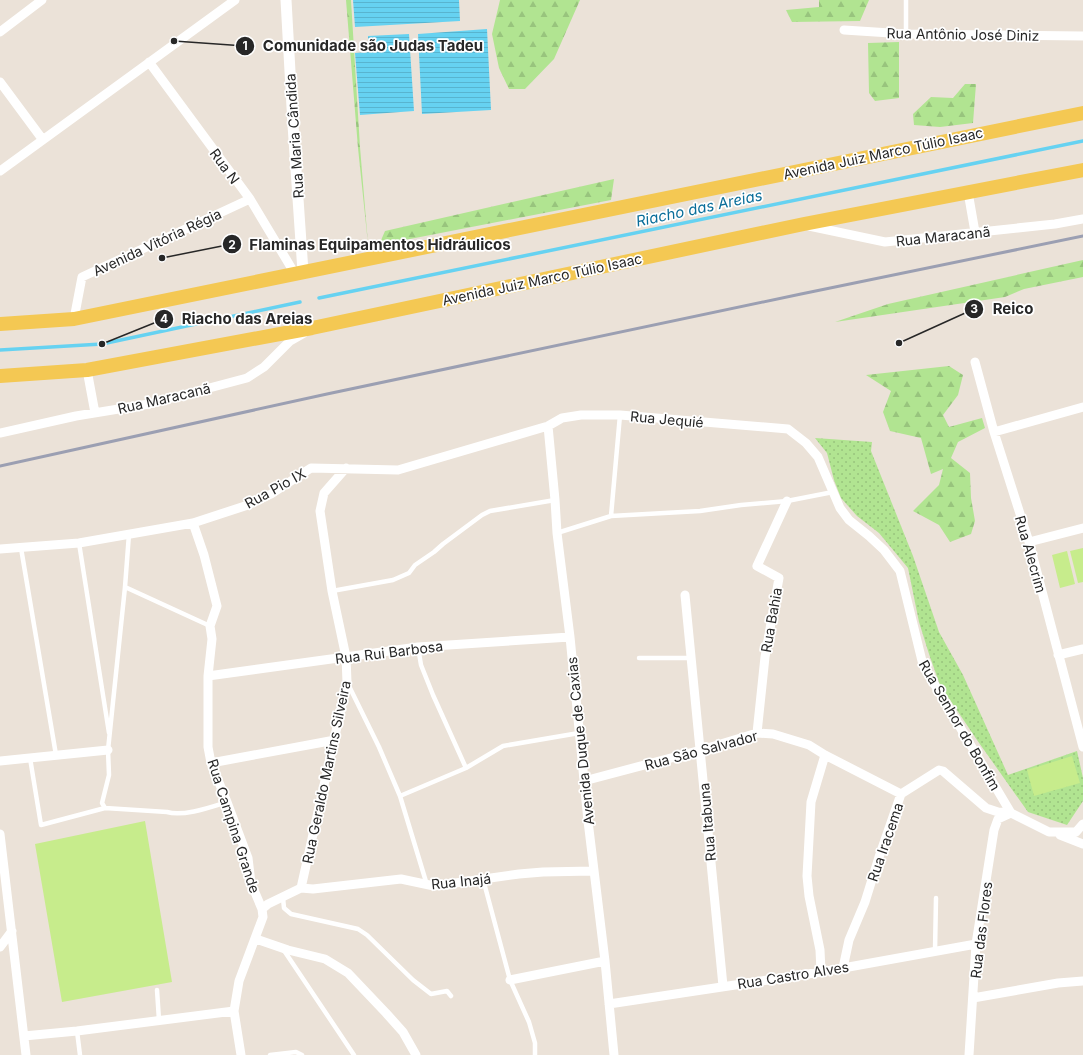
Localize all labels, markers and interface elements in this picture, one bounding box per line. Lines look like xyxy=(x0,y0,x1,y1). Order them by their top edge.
street label: Rua Antônio José Diniz xyxy=(887,24,1039,44)
callout: Comunidade são Judas Tadeu xyxy=(235,33,492,60)
text: Comunidade são Judas Tadeu xyxy=(263,36,483,55)
text: 1 xyxy=(242,38,248,53)
street label: Rua Maria Cândida xyxy=(281,73,307,199)
street label: Avenida Juiz Marco Túlio Isaac xyxy=(781,123,985,183)
street label: Rua N xyxy=(206,145,244,187)
water label: Riacho das Areias xyxy=(634,185,764,231)
street label: Avenida Vitória Régia xyxy=(90,205,224,279)
street label: Rua Maracanã xyxy=(895,223,991,249)
callout: Flaminas Equipamentos Hidráulicos xyxy=(222,231,519,258)
text: Flaminas Equipamentos Hidráulicos xyxy=(249,235,511,254)
text: 2 xyxy=(228,237,236,252)
street label: Avenida Juiz Marco Túlio Isaac xyxy=(440,249,644,309)
callout: Reico xyxy=(964,296,1041,323)
text: Reico xyxy=(993,299,1033,318)
text: 3 xyxy=(970,301,978,316)
callout: Riacho das Areias xyxy=(154,306,321,333)
text: Riacho das Areias xyxy=(182,309,312,328)
text: 4 xyxy=(160,311,168,326)
street label: Rua Maracanã xyxy=(116,379,212,417)
street label: Rua Jequié xyxy=(630,407,704,431)
street label: Rua Pio IX xyxy=(242,464,309,512)
street label: Rua Alecrim xyxy=(1012,513,1050,595)
street label: Rua Bahia xyxy=(757,586,785,654)
street label: Rua Rui Barbosa xyxy=(334,637,444,667)
street label: Avenida Duque de Caxias xyxy=(563,656,597,826)
street label: Rua Senhor do Bonfim xyxy=(916,657,1004,793)
street label: Rua Geraldo Martins Silveira xyxy=(298,679,354,865)
street label: Rua São Salvador xyxy=(643,727,759,773)
street label: Rua Campina Grande xyxy=(204,757,264,895)
street label: Rua Itabuna xyxy=(695,782,719,862)
street label: Rua Iracema xyxy=(864,800,906,884)
street label: Rua Inajá xyxy=(430,869,492,893)
street label: Rua das Flores xyxy=(967,881,995,979)
street label: Rua Castro Alves xyxy=(736,958,850,992)

